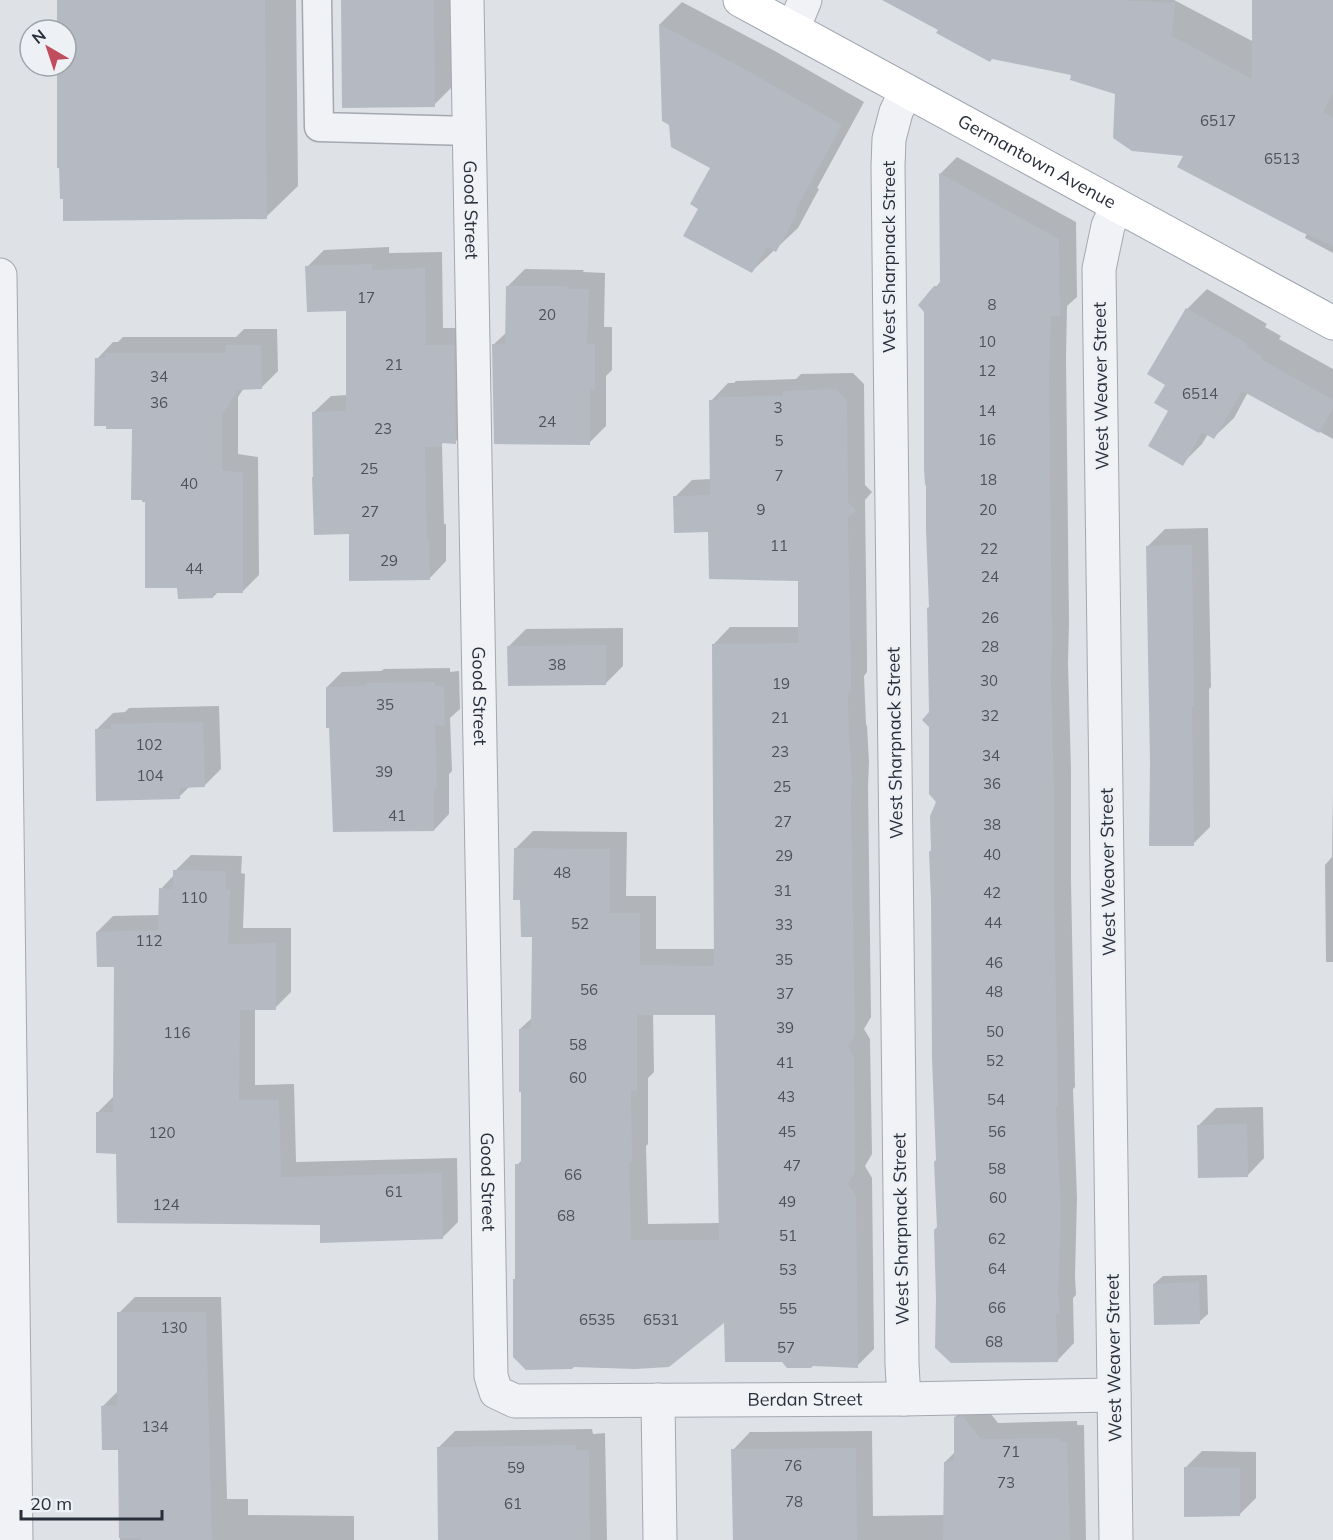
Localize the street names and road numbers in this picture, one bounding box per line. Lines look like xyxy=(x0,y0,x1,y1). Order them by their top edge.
street label: Germantown Avenue xyxy=(954,109,1120,214)
street label: Good Street xyxy=(459,160,484,260)
street label: West Sharpnack Street xyxy=(877,161,900,353)
street label: West Weaver Street xyxy=(1088,302,1113,470)
street label: Good Street xyxy=(467,646,492,746)
street label: West Sharpnack Street xyxy=(881,647,908,839)
street label: West Weaver Street xyxy=(1095,788,1120,956)
street label: Good Street xyxy=(476,1132,500,1232)
street label: West Sharpnack Street xyxy=(887,1133,914,1325)
street label: West Weaver Street xyxy=(1101,1274,1126,1442)
street label: Berdan Street xyxy=(747,1387,863,1411)

